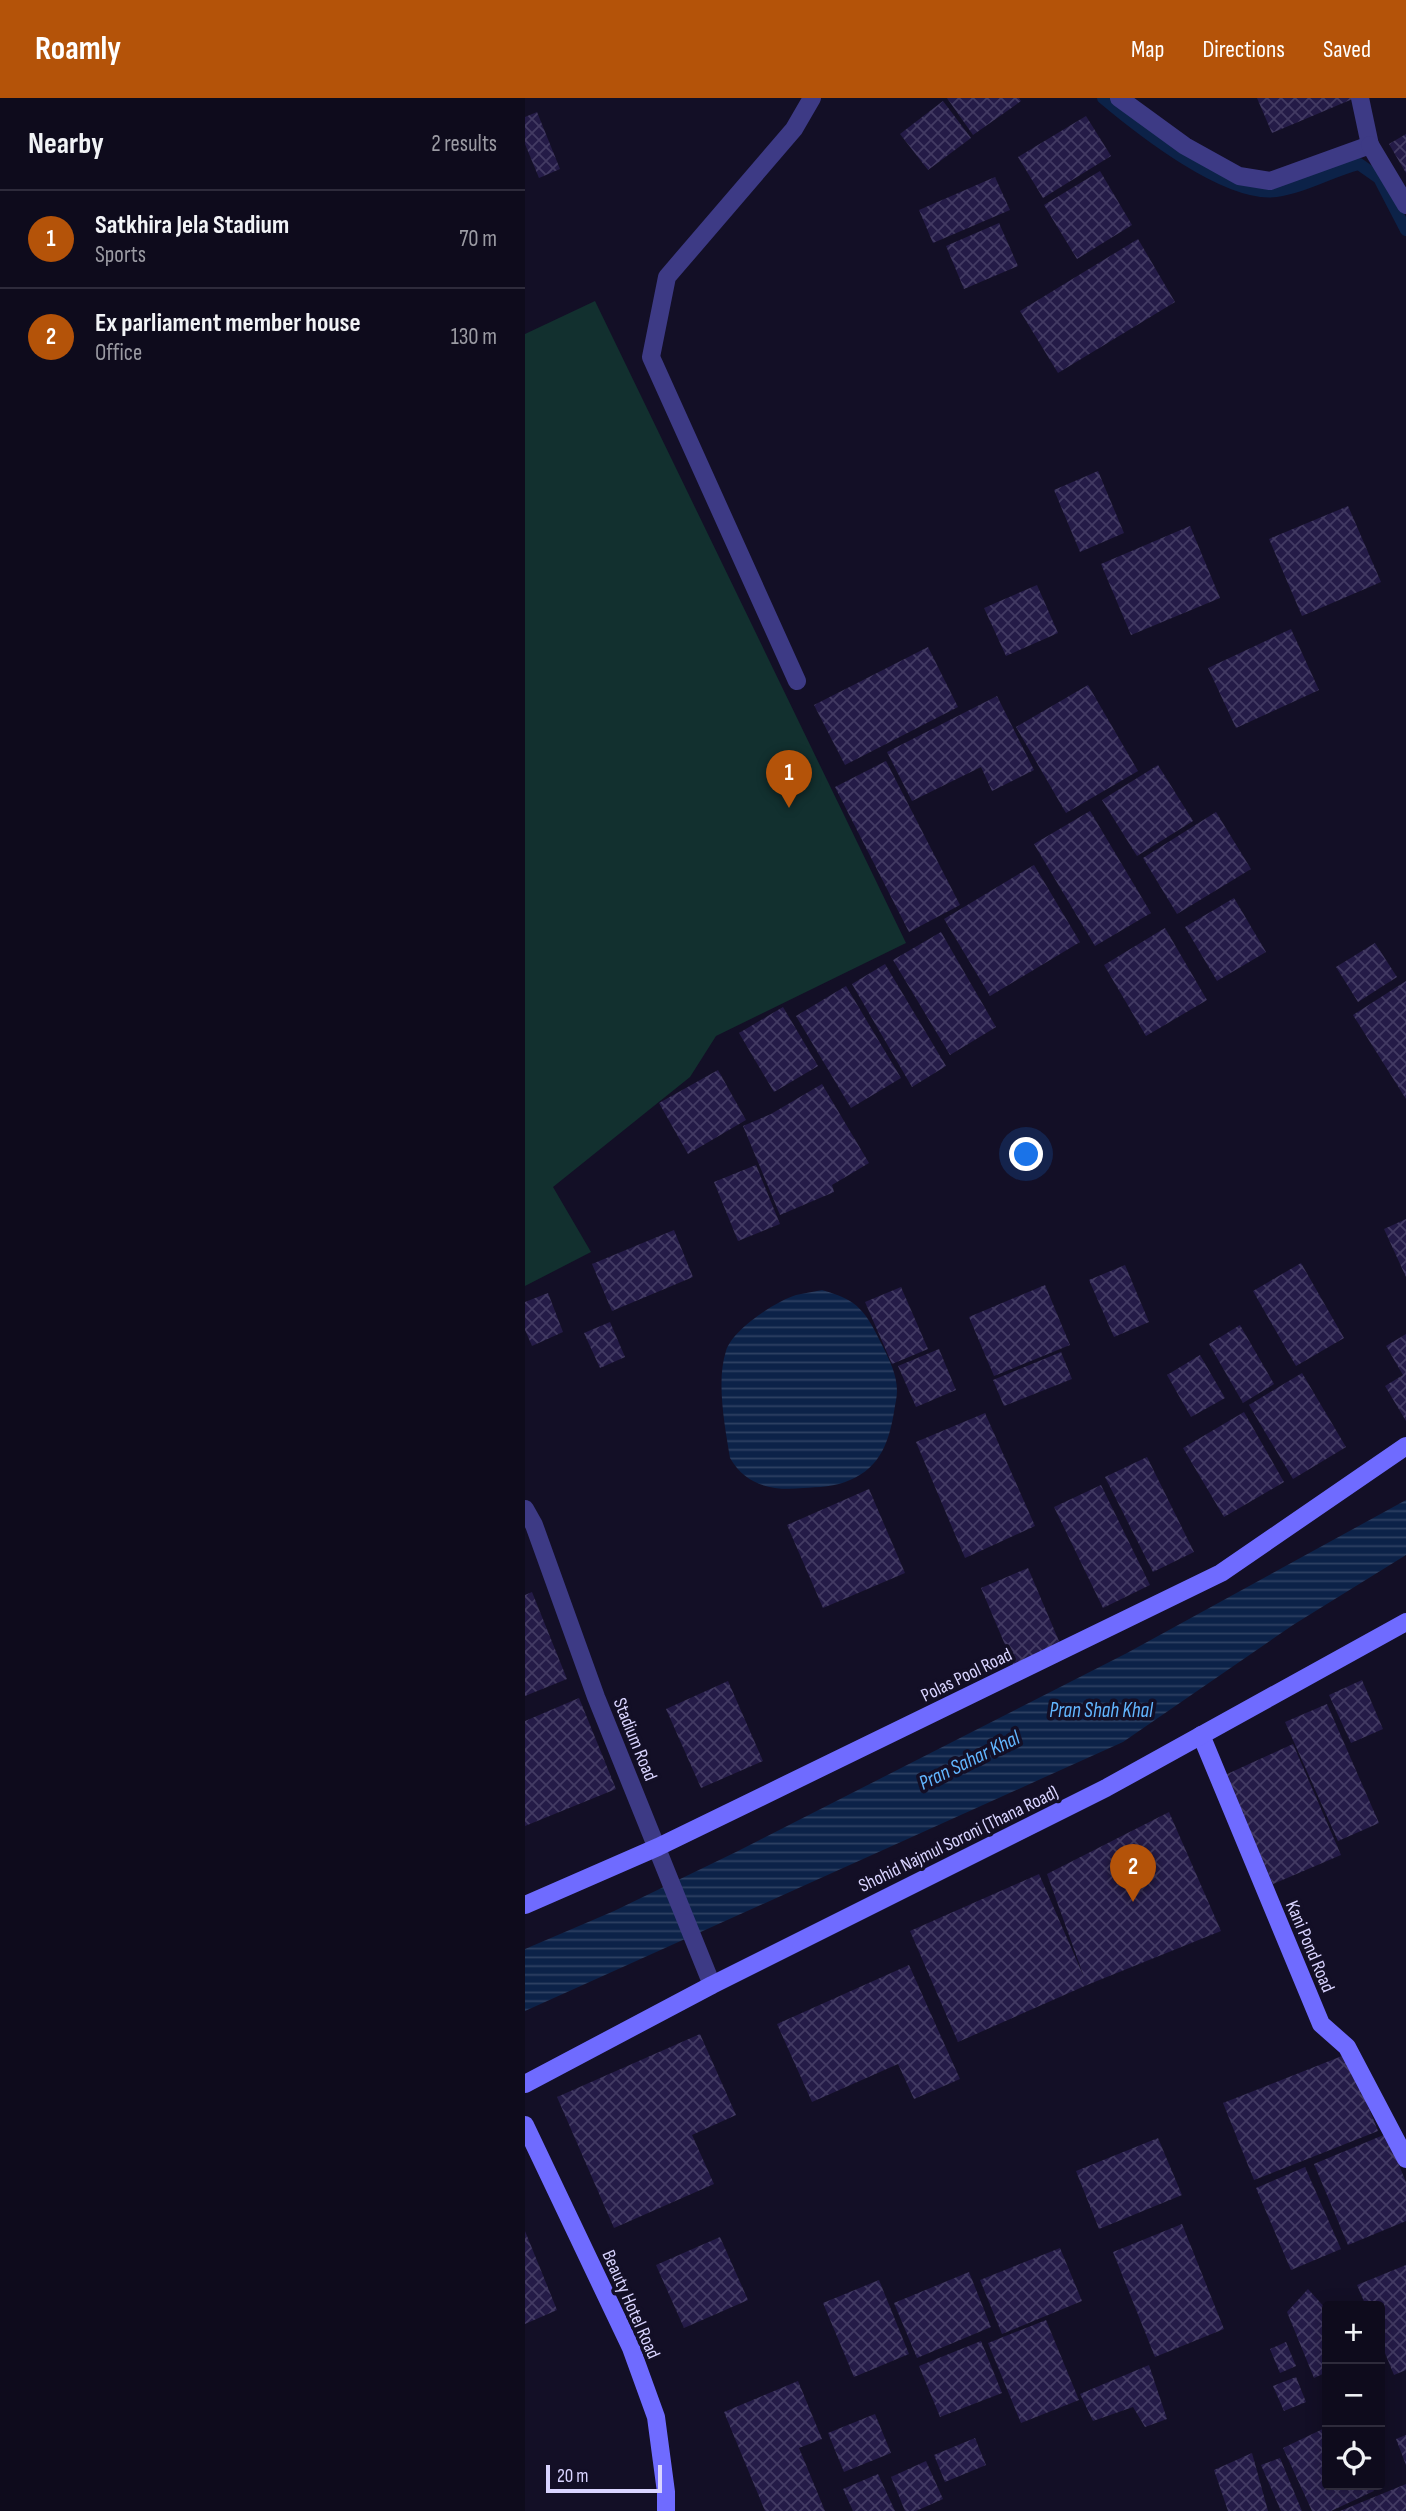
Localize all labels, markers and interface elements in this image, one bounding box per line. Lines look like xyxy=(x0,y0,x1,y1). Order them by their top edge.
text: Roamly xyxy=(35,29,121,69)
text: Map xyxy=(1131,35,1164,64)
text: Directions xyxy=(1202,35,1285,64)
text: Saved xyxy=(1323,35,1371,64)
text: Nearby xyxy=(28,126,104,162)
text: 2 results xyxy=(431,130,497,158)
text: Satkhira Jela Stadium xyxy=(95,210,289,241)
text: 1 xyxy=(46,225,56,253)
text: 70 m xyxy=(459,225,497,253)
text: Sports xyxy=(95,241,146,269)
text: Ex parliament member house xyxy=(95,308,361,339)
text: 2 xyxy=(46,323,56,351)
text: 130 m xyxy=(451,323,497,351)
text: Office xyxy=(95,339,142,367)
pin: 1 xyxy=(766,750,812,808)
your location xyxy=(1009,1137,1043,1171)
street label: Polas Pool Road xyxy=(917,1643,1016,1707)
street label: Stadium Road xyxy=(608,1695,662,1784)
water label: Pran Shah Khal xyxy=(1049,1698,1154,1723)
water label: Pran Sahar Khal xyxy=(915,1725,1025,1796)
street label: Shohid Najmul Soroni (Thana Road) xyxy=(855,1781,1062,1898)
pin: 2 xyxy=(1110,1844,1156,1902)
street label: Kani Pond Road xyxy=(1280,1897,1339,1996)
street label: Beauty Hotel Road xyxy=(596,2247,665,2363)
map controls xyxy=(1322,2301,1385,2490)
button: + xyxy=(1322,2301,1385,2364)
button: − xyxy=(1322,2364,1385,2427)
button: locate xyxy=(1322,2427,1385,2490)
scale bar xyxy=(546,2462,661,2494)
text: 20 m xyxy=(557,2465,589,2488)

